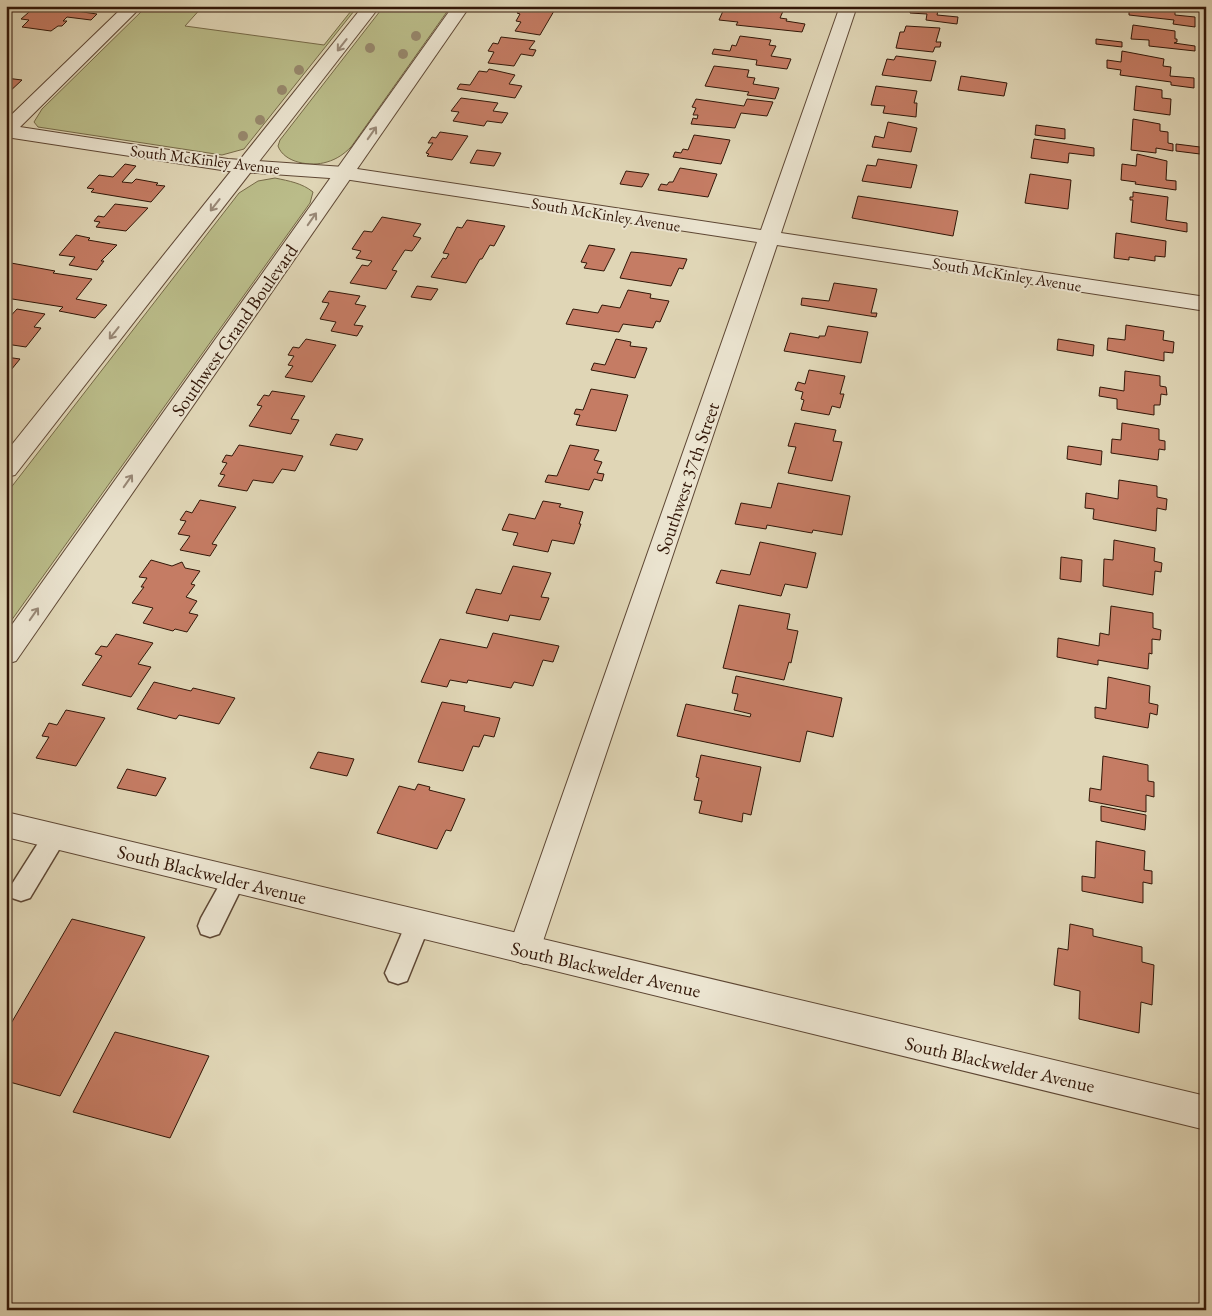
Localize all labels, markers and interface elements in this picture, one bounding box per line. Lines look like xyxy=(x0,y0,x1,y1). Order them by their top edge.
one-way arrow xyxy=(336,38,347,51)
one-way arrow xyxy=(367,127,377,141)
street label: South McKinley Avenue xyxy=(129,140,281,179)
street label: South McKinley Avenue xyxy=(530,192,682,237)
one-way arrow xyxy=(209,199,220,212)
one-way arrow xyxy=(307,212,317,226)
street label: Southwest Grand Boulevard xyxy=(165,239,304,421)
street label: South McKinley Avenue xyxy=(931,252,1083,297)
one-way arrow xyxy=(109,326,119,340)
street label: Southwest 37th Street xyxy=(650,399,725,557)
one-way arrow xyxy=(123,474,133,488)
one-way arrow xyxy=(29,607,39,621)
street label: South Blackwelder Avenue xyxy=(115,839,309,910)
street label: South Blackwelder Avenue xyxy=(509,935,703,1003)
street label: South Blackwelder Avenue xyxy=(903,1030,1097,1098)

